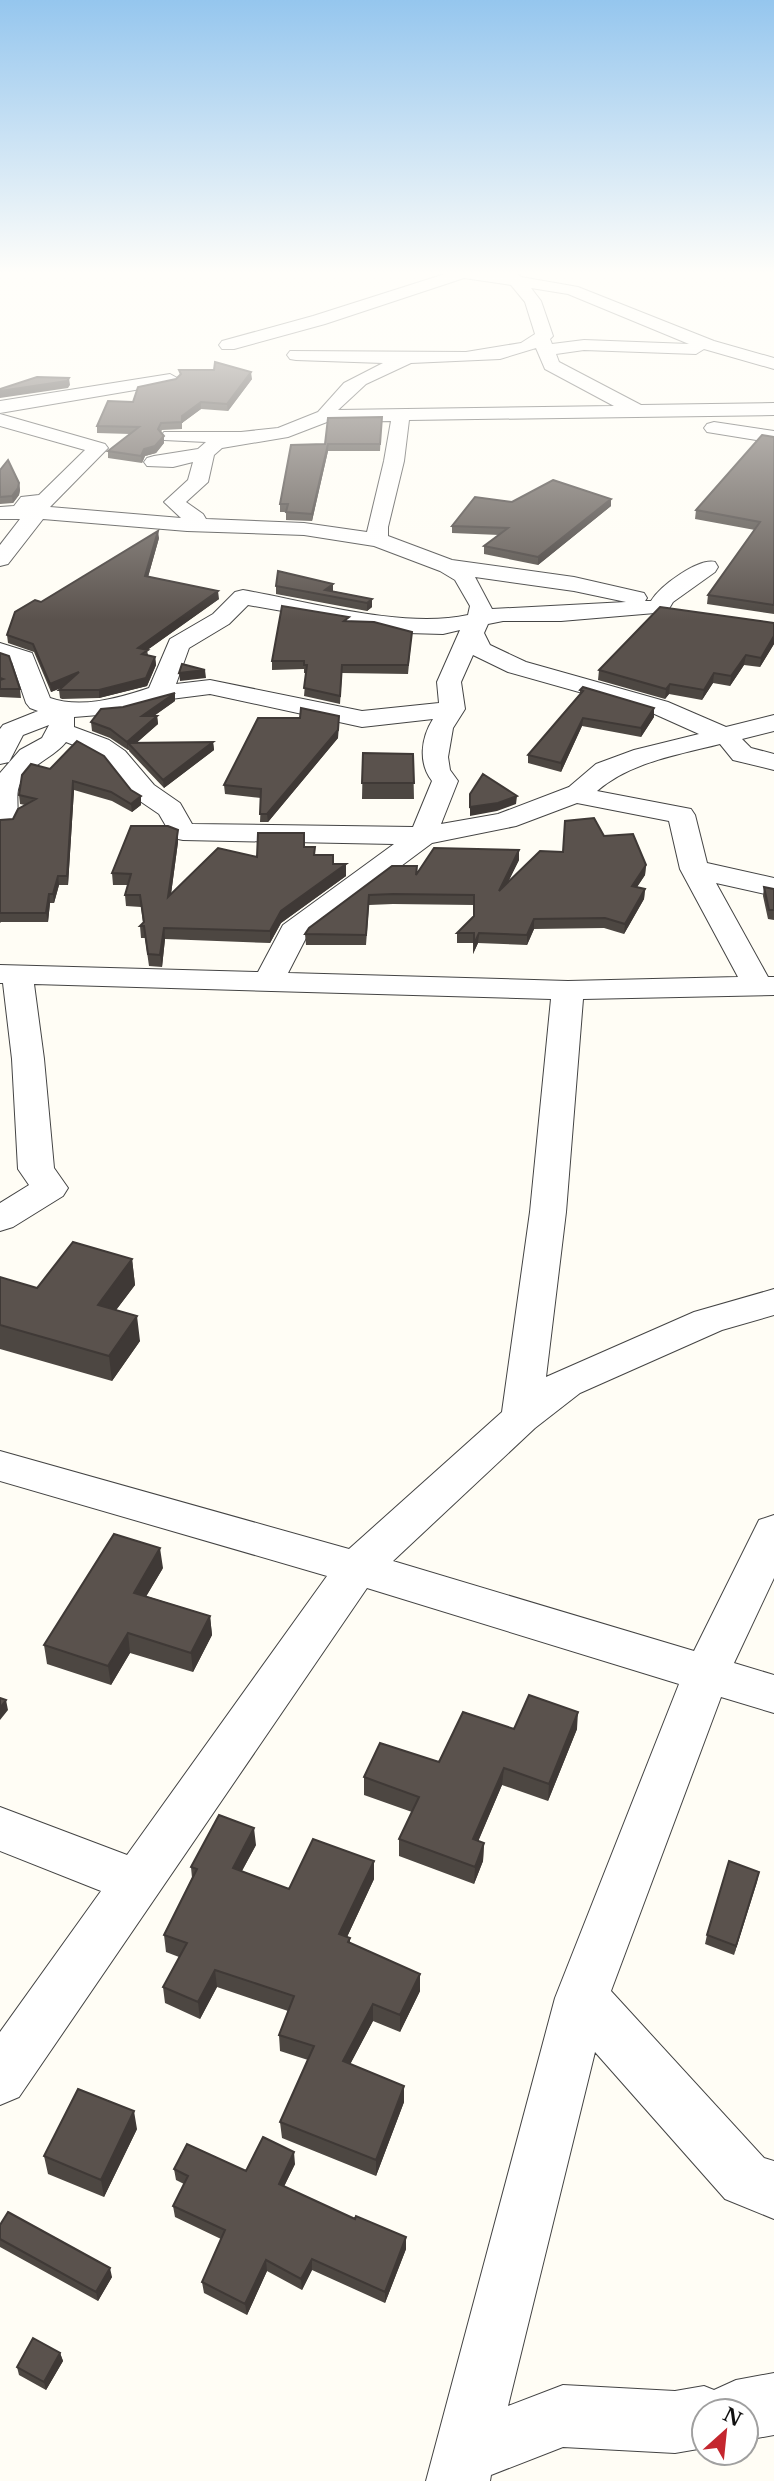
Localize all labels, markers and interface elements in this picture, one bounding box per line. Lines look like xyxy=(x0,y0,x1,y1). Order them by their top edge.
north arrow xyxy=(690,2397,760,2467)
text: N xyxy=(719,2403,746,2432)

